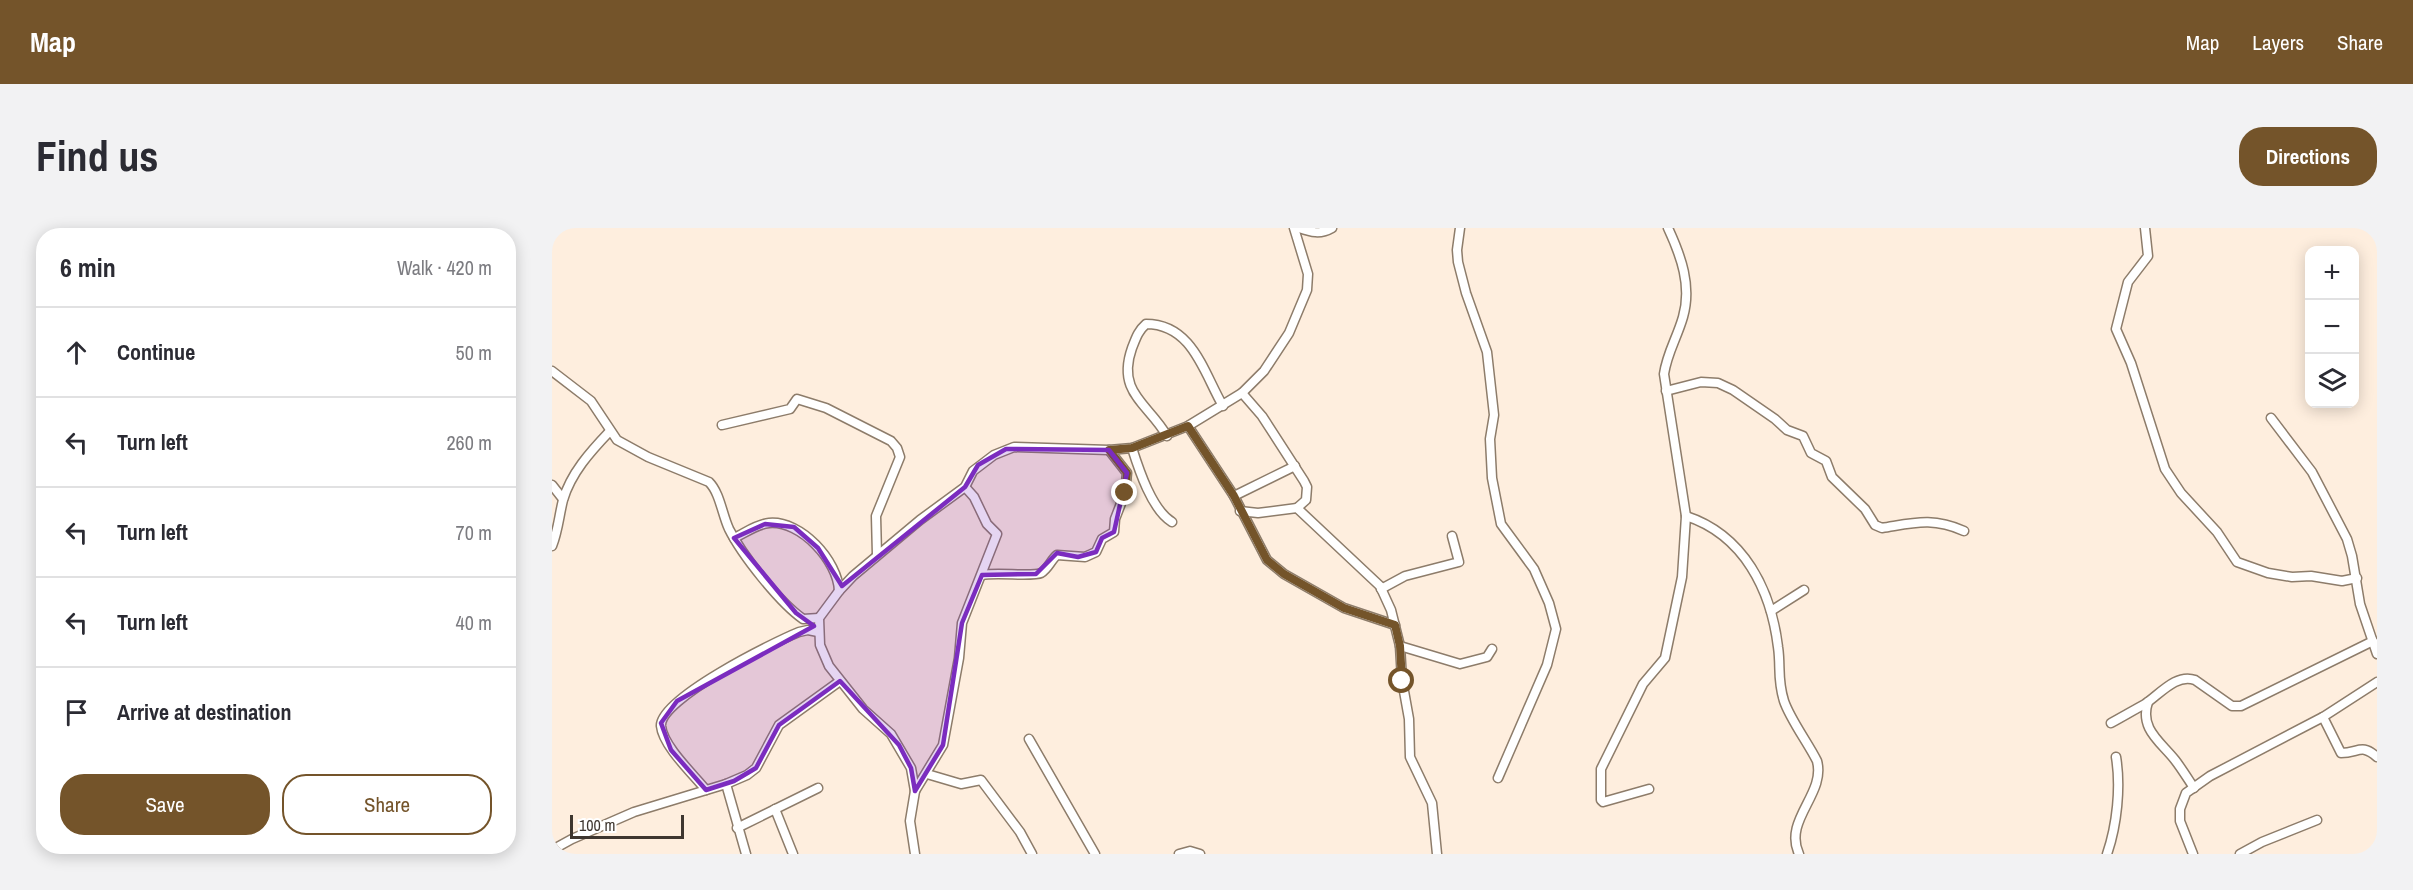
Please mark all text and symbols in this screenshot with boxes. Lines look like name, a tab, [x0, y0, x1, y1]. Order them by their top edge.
text: Map	[30, 23, 76, 61]
text: Map	[2186, 28, 2219, 57]
text: Layers	[2252, 28, 2304, 57]
text: Share	[2337, 28, 2383, 57]
button: Directions	[2239, 127, 2377, 186]
text: Find us	[36, 128, 158, 184]
map controls	[2305, 246, 2359, 408]
button: +	[2305, 246, 2359, 300]
text: 6 min	[60, 250, 116, 285]
text: Walk · 420 m	[397, 254, 492, 281]
button: −	[2305, 300, 2359, 354]
icon: ahead	[60, 336, 93, 369]
text: Continue	[117, 337, 195, 367]
text: 50 m	[456, 339, 492, 366]
button: layers	[2305, 354, 2359, 408]
icon: left	[60, 426, 93, 459]
text: Turn left	[117, 427, 188, 457]
text: 260 m	[446, 429, 492, 456]
route end	[1111, 479, 1137, 505]
icon: left	[60, 516, 93, 549]
text: Turn left	[117, 517, 188, 547]
text: 70 m	[456, 519, 492, 546]
icon: left	[60, 606, 93, 639]
text: Turn left	[117, 607, 188, 637]
text: 40 m	[456, 609, 492, 636]
route start	[1388, 667, 1414, 693]
icon: arrive	[60, 696, 93, 729]
text: Arrive at destination	[117, 697, 291, 727]
button: Save	[60, 774, 270, 835]
button: Share	[282, 774, 492, 835]
scale bar	[570, 812, 684, 840]
text: 100 m	[579, 814, 615, 836]

